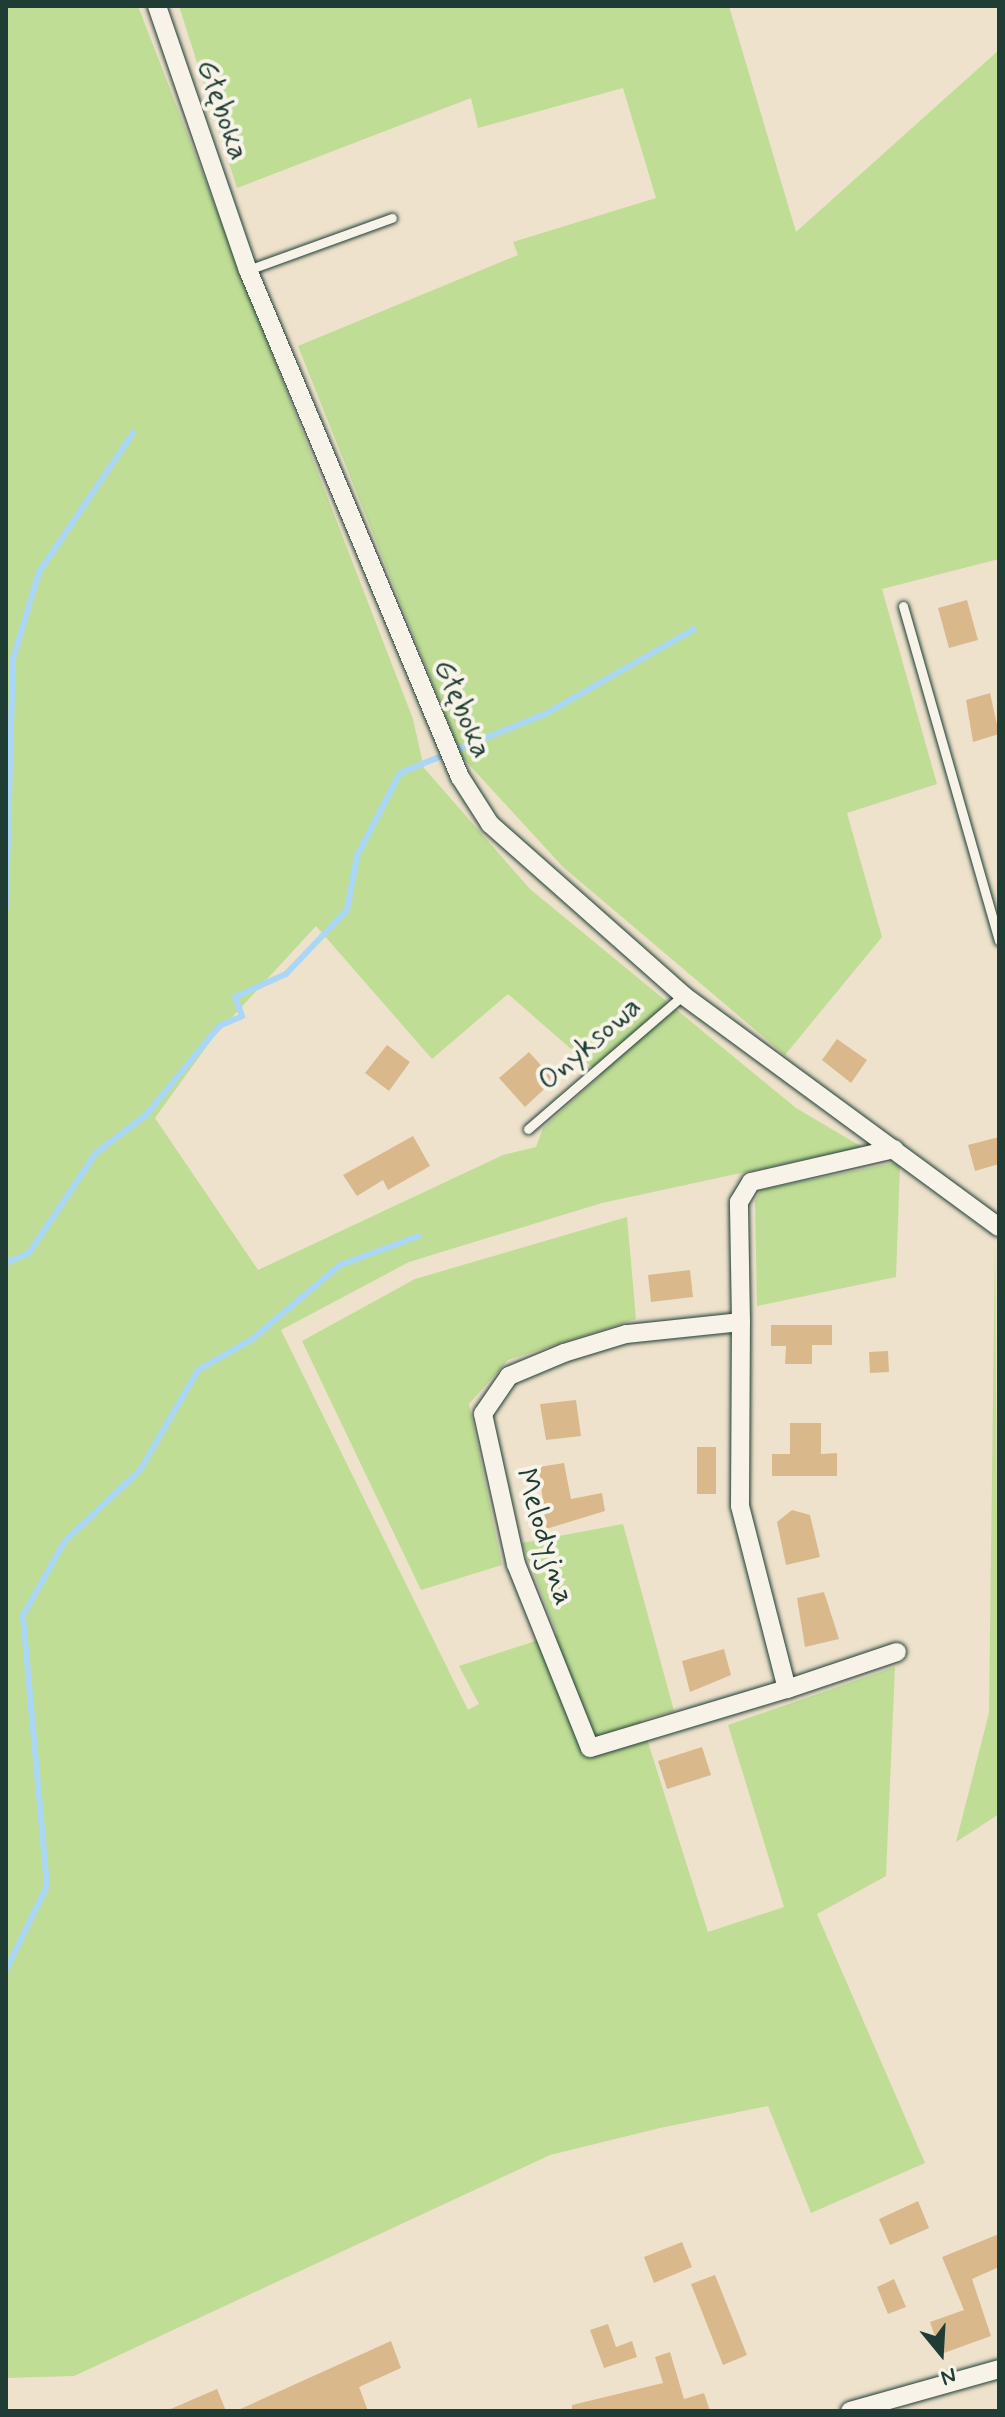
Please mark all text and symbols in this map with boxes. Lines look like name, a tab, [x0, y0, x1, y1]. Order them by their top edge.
street label: Głęboka	[188, 55, 256, 165]
street label: Głęboka	[425, 654, 499, 764]
street label: Onyksowa	[531, 989, 649, 1099]
street label: Melodyjna	[506, 1464, 582, 1610]
north arrow	[901, 2313, 981, 2393]
text: N	[937, 2360, 960, 2391]

